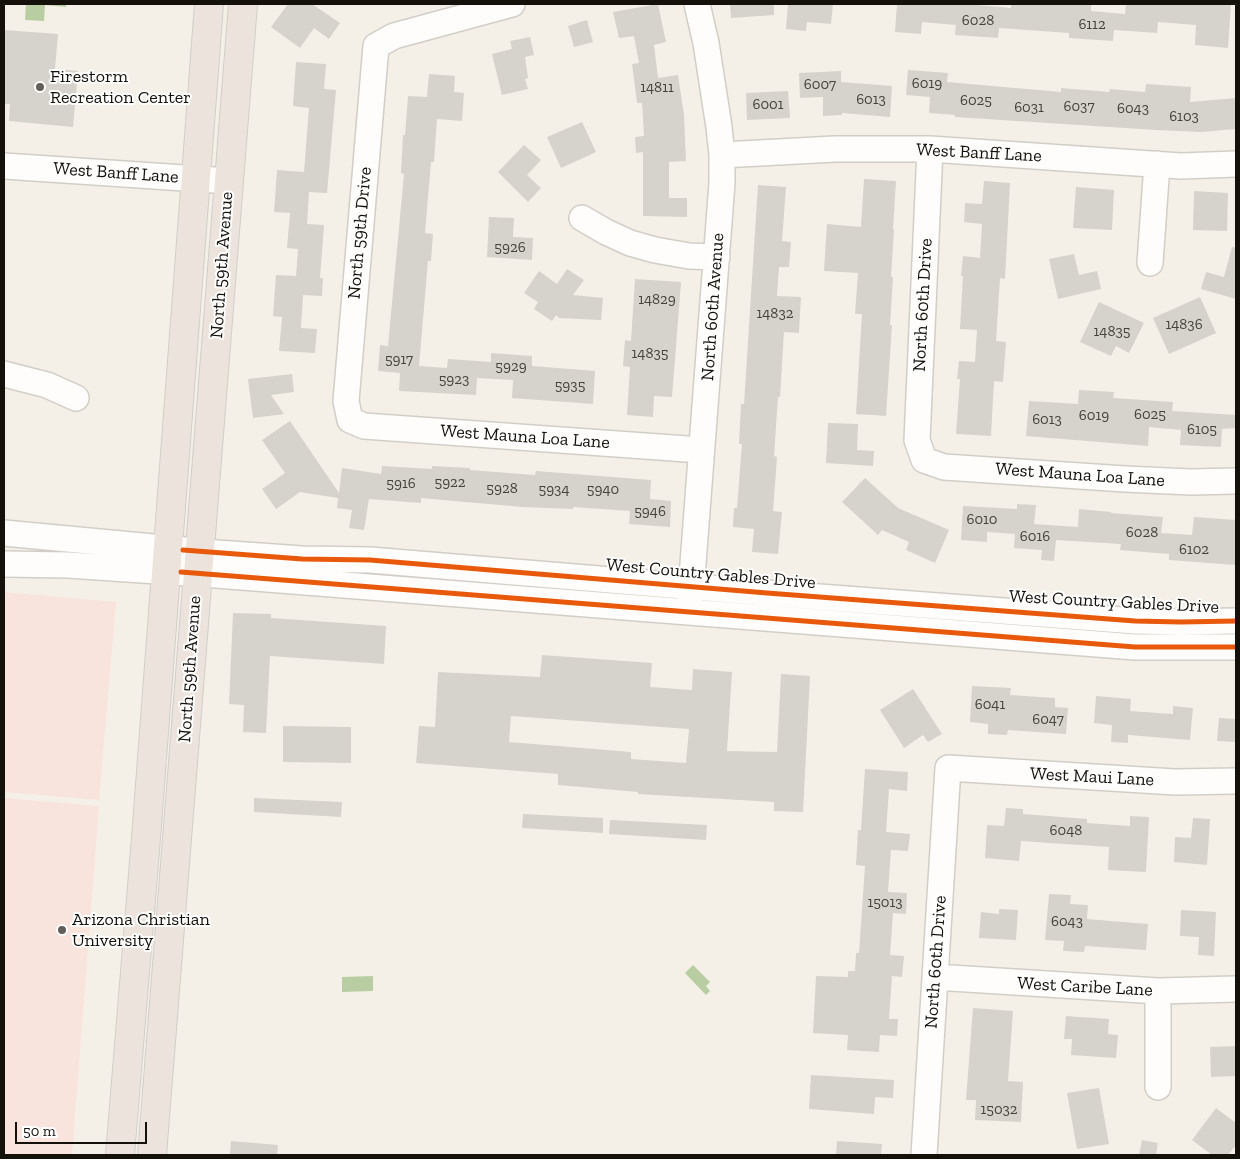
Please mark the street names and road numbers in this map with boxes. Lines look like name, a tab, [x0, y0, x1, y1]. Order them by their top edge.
street label: West Banff Lane	[916, 139, 1042, 167]
street label: West Banff Lane	[53, 158, 179, 188]
street label: North 59th Drive	[343, 166, 377, 300]
street label: North 59th Avenue	[206, 191, 238, 339]
street label: North 60th Avenue	[697, 232, 729, 382]
street label: North 60th Drive	[909, 238, 937, 372]
street label: West Mauna Loa Lane	[440, 420, 610, 454]
street label: West Mauna Loa Lane	[995, 458, 1165, 492]
street label: West Country Gables Drive	[605, 554, 817, 594]
street label: West Country Gables Drive	[1008, 586, 1220, 618]
street label: North 59th Avenue	[174, 595, 206, 743]
street label: West Maui Lane	[1030, 763, 1154, 791]
street label: North 60th Drive	[921, 895, 951, 1029]
street label: West Caribe Lane	[1017, 973, 1153, 1001]

